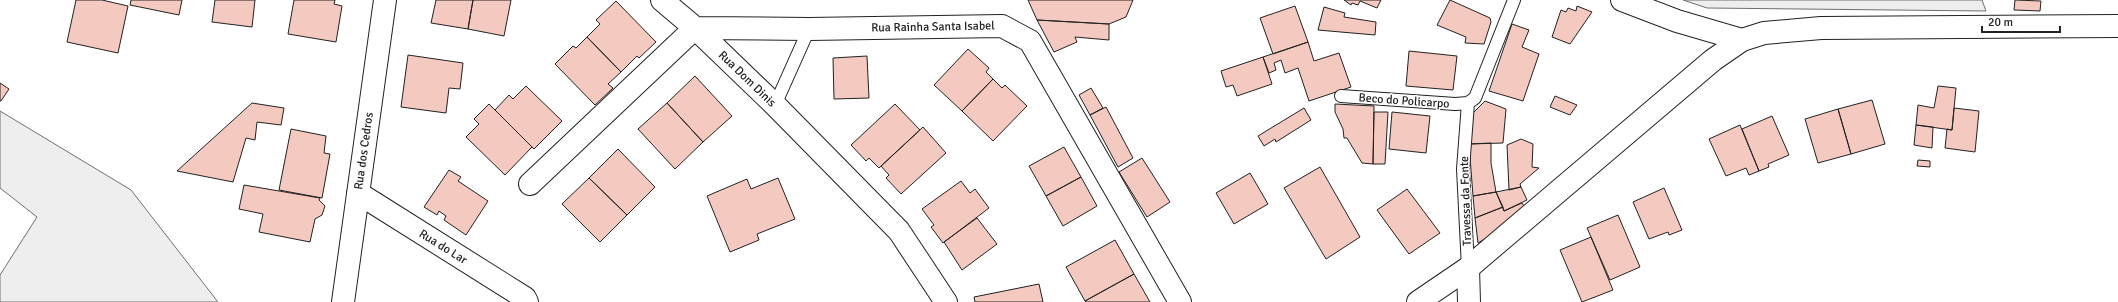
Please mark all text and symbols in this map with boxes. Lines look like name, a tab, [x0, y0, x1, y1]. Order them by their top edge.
scale bar	[1982, 8, 2060, 34]
text: 20 m	[1988, 15, 2013, 30]
street label: Rua Rainha Santa Isabel	[871, 18, 995, 36]
street label: Rua Dom Dinis	[715, 48, 779, 110]
street label: Beco do Policarpo	[1358, 90, 1450, 112]
street label: Rua dos Cedros	[351, 111, 377, 191]
street label: Travessa da Fonte	[1457, 156, 1475, 246]
street label: Rua do Lar	[416, 226, 470, 268]

